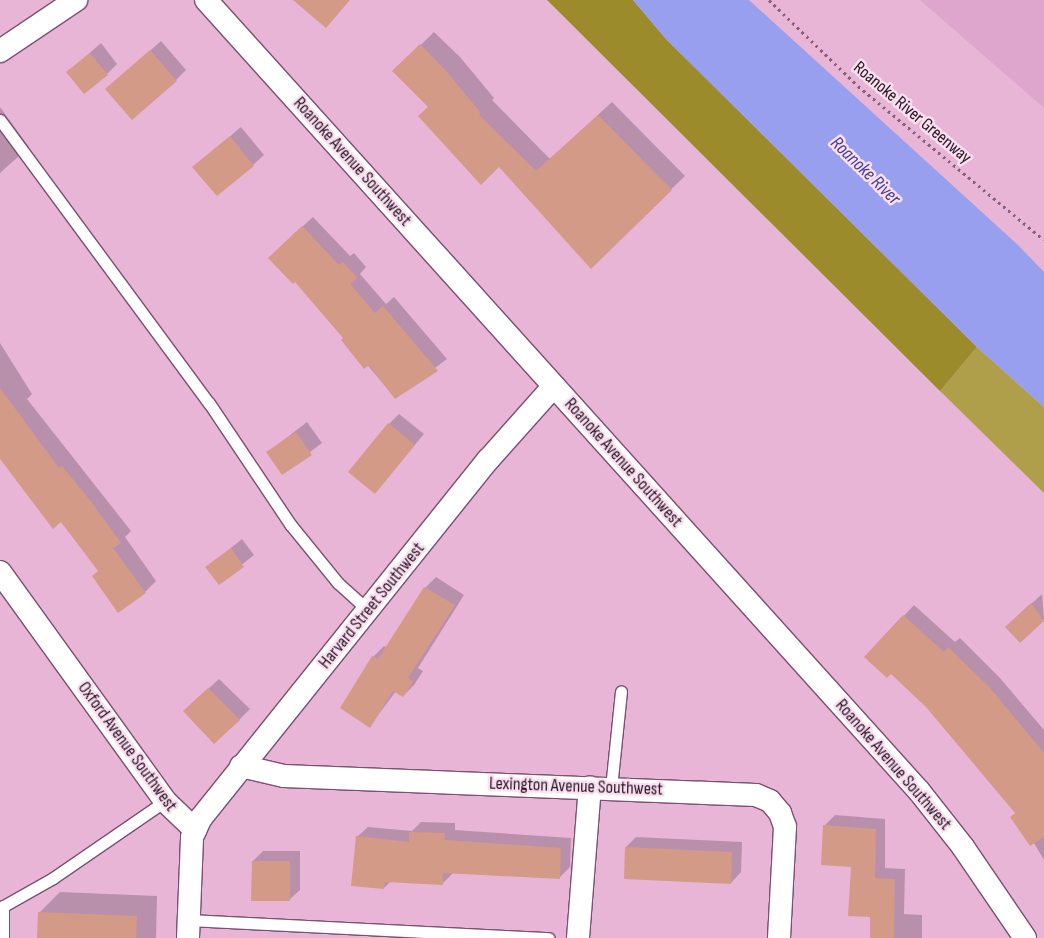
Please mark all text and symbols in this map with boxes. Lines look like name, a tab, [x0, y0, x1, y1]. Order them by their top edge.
street label: Roanoke River Greenway	[848, 57, 976, 169]
street label: Roanoke Avenue Southwest	[288, 93, 416, 231]
water label: Roanoke River	[825, 132, 905, 210]
street label: Roanoke Avenue Southwest	[559, 394, 687, 532]
street label: Harvard Street Southwest	[314, 539, 430, 673]
street label: Oxford Avenue Southwest	[73, 678, 181, 816]
street label: Roanoke Avenue Southwest	[830, 695, 956, 835]
street label: Lexington Avenue Southwest	[489, 773, 663, 801]

